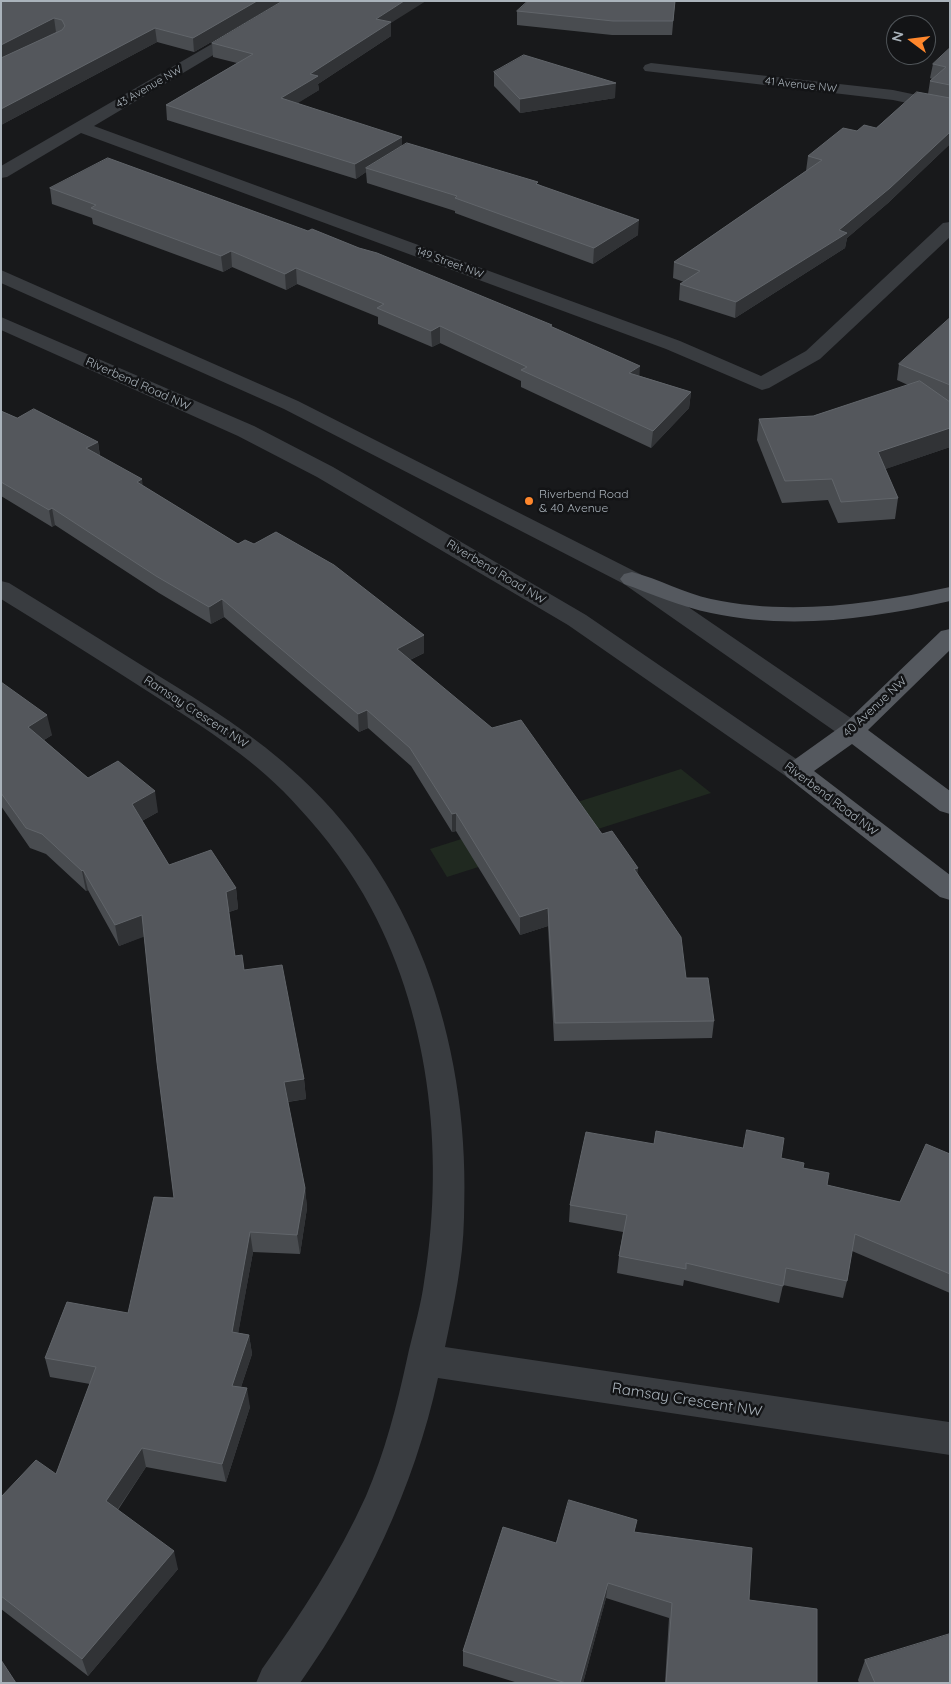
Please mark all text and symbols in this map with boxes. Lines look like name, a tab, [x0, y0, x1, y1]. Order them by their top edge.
north arrow	[886, 15, 936, 65]
text: N	[887, 29, 908, 44]
street label: 43 Avenue NW	[114, 63, 184, 111]
street label: 41 Avenue NW	[764, 75, 838, 95]
street label: 149 Street NW	[415, 245, 485, 281]
street label: Riverbend Road NW	[83, 354, 193, 414]
place label: Riverbend Road & 40 Avenue	[539, 487, 629, 515]
marker: Riverbend Road & 40 Avenue	[523, 495, 535, 507]
street label: Riverbend Road NW	[444, 537, 548, 607]
street label: Ramsay Crescent NW	[141, 673, 251, 751]
street label: 40 Avenue NW	[840, 674, 910, 740]
street label: Riverbend Road NW	[781, 759, 881, 839]
street label: Ramsay Crescent NW	[611, 1379, 763, 1421]

